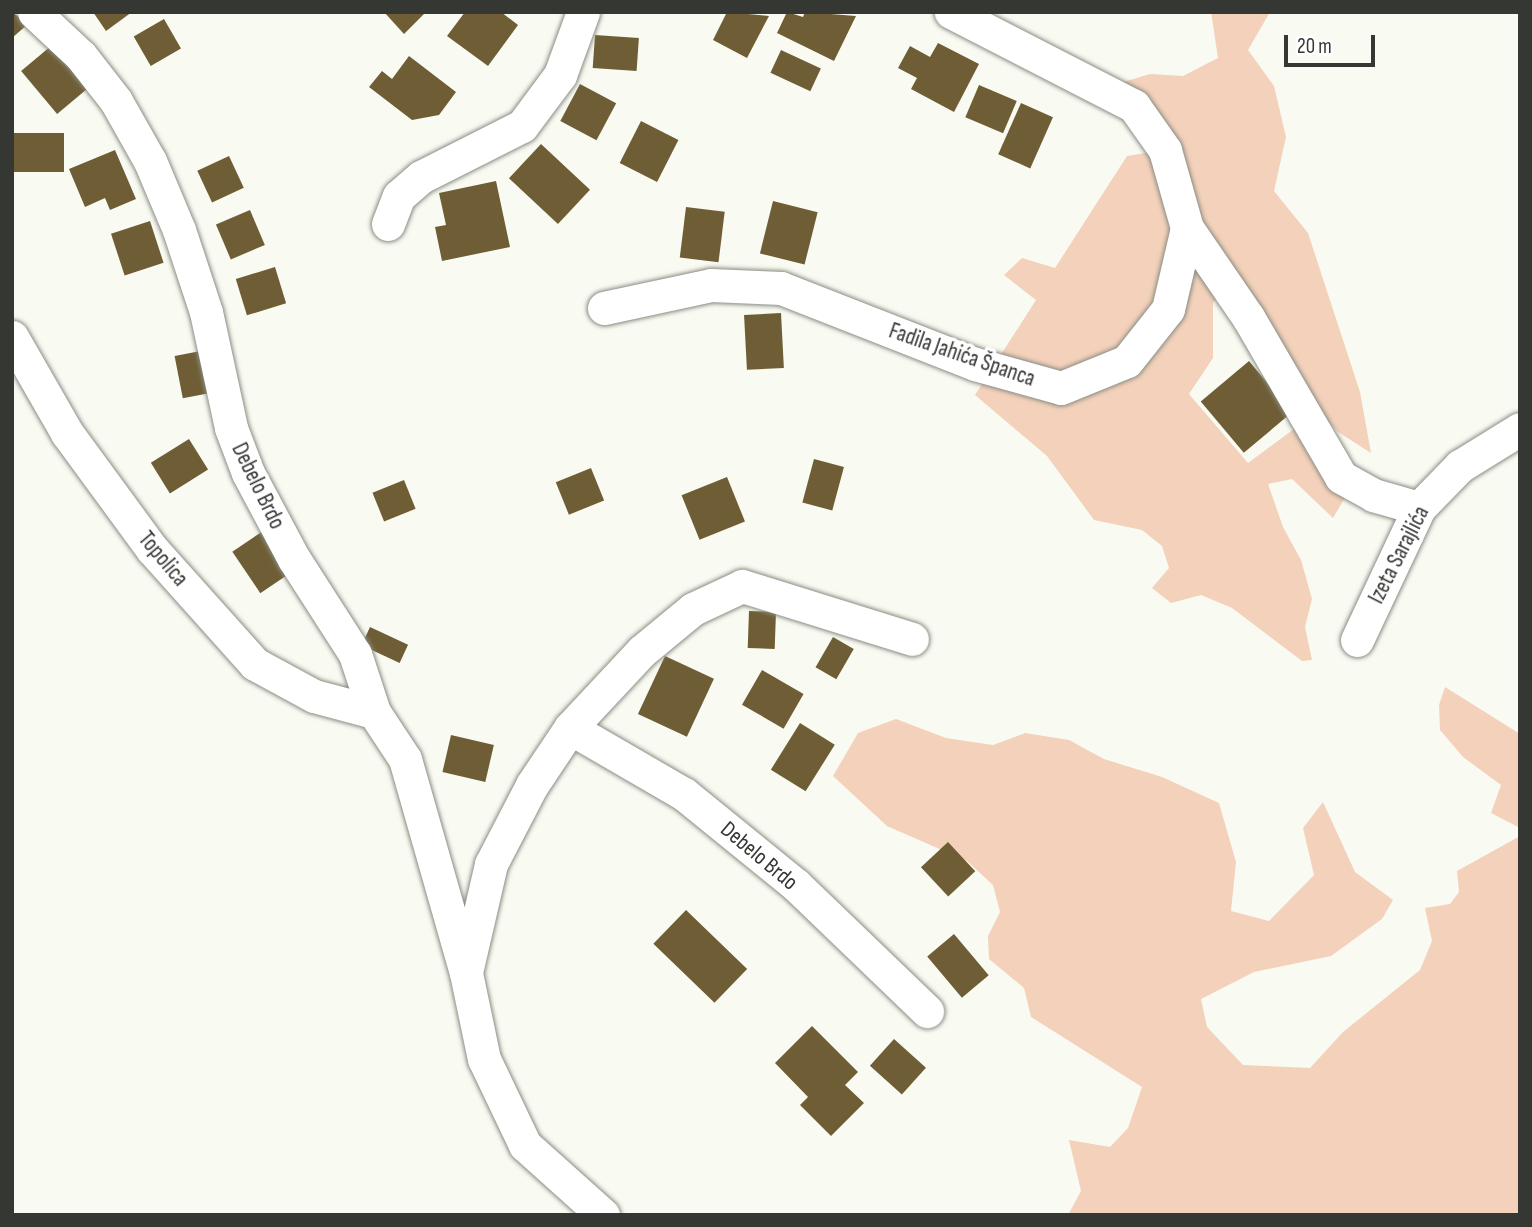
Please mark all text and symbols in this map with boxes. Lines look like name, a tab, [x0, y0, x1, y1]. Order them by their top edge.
scale bar	[1287, 21, 1378, 65]
text: 20 m	[1297, 34, 1332, 59]
street label: Fadila Jahića Španca	[885, 317, 1039, 393]
street label: Debelo Brdo	[225, 438, 291, 534]
street label: Izeta Sarajlića	[1363, 502, 1435, 608]
street label: Topolica	[132, 526, 194, 592]
street label: Debelo Brdo	[715, 816, 803, 896]

